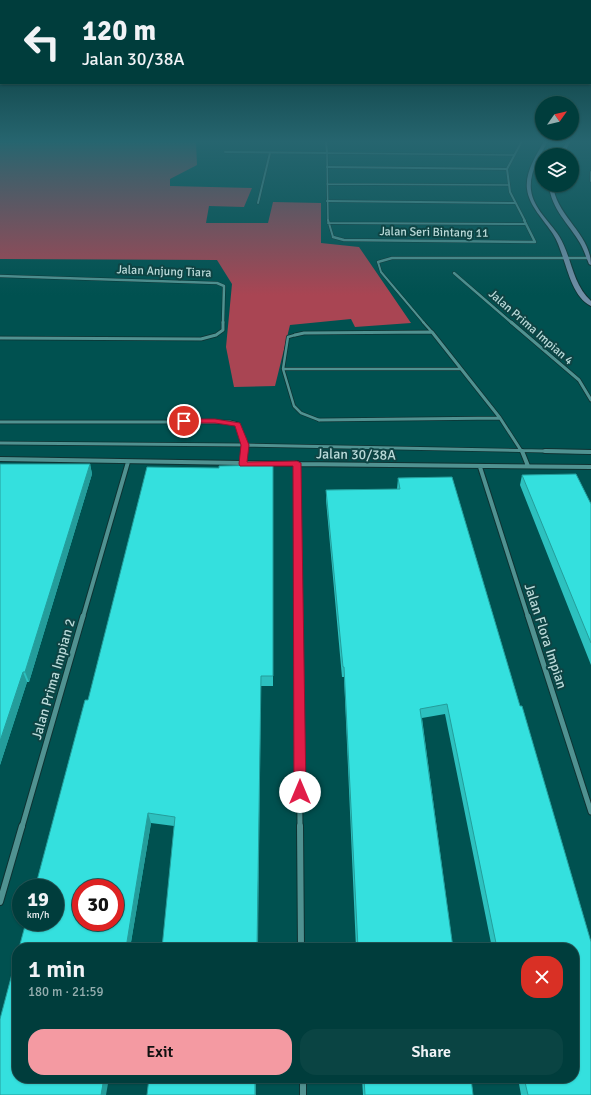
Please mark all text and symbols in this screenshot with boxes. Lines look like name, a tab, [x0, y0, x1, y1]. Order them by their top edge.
text: 120 m	[82, 14, 156, 48]
icon: left	[16, 16, 68, 68]
text: Jalan 30/38A	[82, 48, 184, 70]
north arrow	[535, 96, 579, 140]
map controls	[535, 96, 579, 192]
button: layers	[535, 148, 579, 192]
street label: Jalan Seri Bintang 11	[379, 224, 489, 241]
street label: Jalan Anjung Tiara	[116, 262, 212, 281]
street label: Jalan Prima Impian 4	[485, 287, 576, 369]
pin	[167, 404, 201, 438]
icon: arrive	[173, 410, 195, 432]
street label: Jalan 30/38A	[316, 445, 396, 464]
street label: Jalan Flora Impian	[520, 581, 571, 691]
street label: Jalan Prima Impian 2	[28, 617, 79, 742]
position arrow	[279, 771, 321, 813]
speed limit sign: 30	[72, 879, 124, 931]
text: 19	[27, 887, 49, 912]
text: km/h	[27, 909, 49, 921]
text: 1 min	[28, 954, 85, 984]
button: close	[521, 956, 563, 998]
text: 180 m · 21:59	[28, 984, 104, 1000]
button: Exit	[28, 1029, 292, 1075]
button: Share	[300, 1029, 563, 1075]

